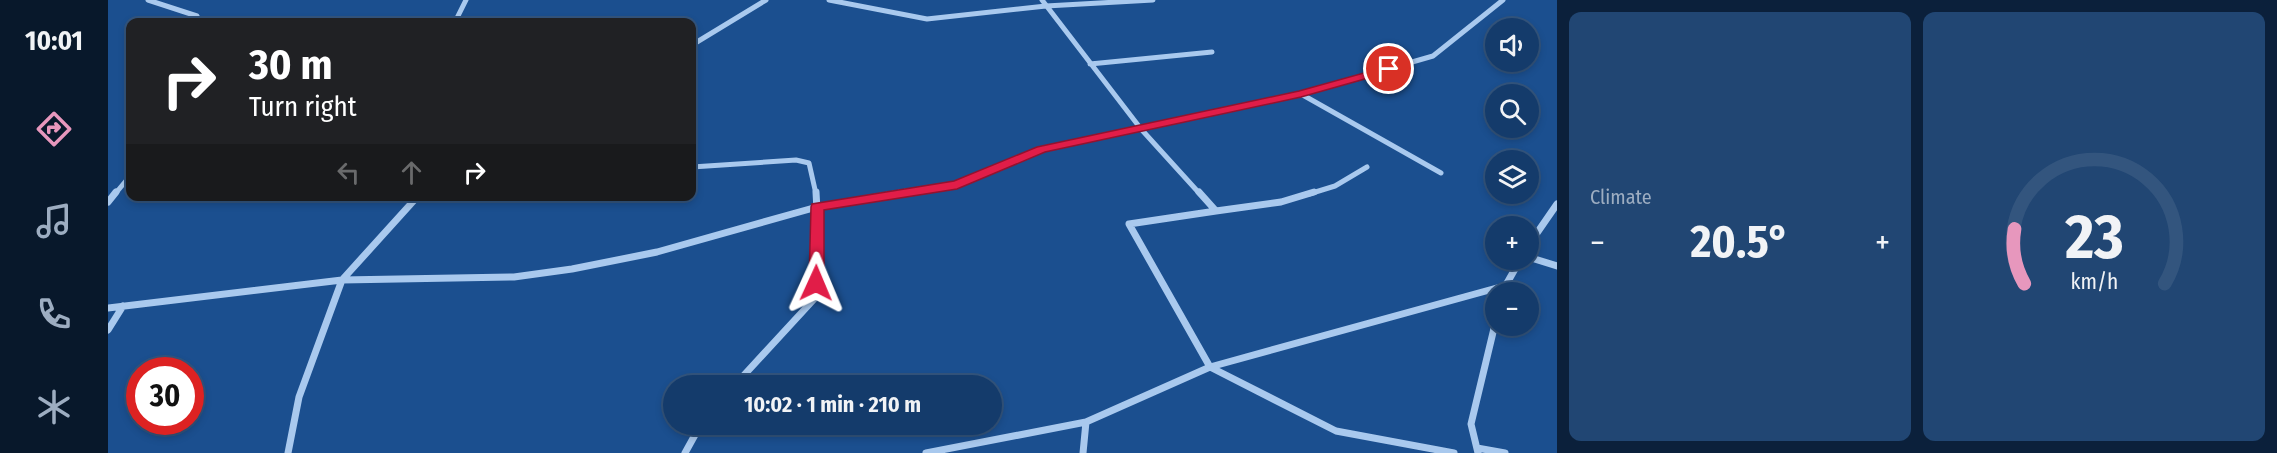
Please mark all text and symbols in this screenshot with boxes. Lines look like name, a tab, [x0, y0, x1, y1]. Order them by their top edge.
map controls	[1485, 18, 1539, 336]
button: sound	[1485, 18, 1539, 72]
text: 10:01	[25, 25, 83, 57]
text: 30 m	[249, 40, 333, 90]
icon: right	[150, 42, 228, 120]
pin	[1363, 43, 1414, 94]
icon: arrive	[1372, 52, 1405, 85]
button: search	[1485, 84, 1539, 138]
text: Turn right	[249, 91, 357, 123]
icon: directions	[33, 108, 75, 150]
button: layers	[1485, 150, 1539, 204]
icon: left	[332, 156, 365, 189]
icon: ahead	[395, 156, 428, 189]
icon: right	[458, 156, 491, 189]
text: Climate	[1590, 185, 1652, 209]
icon: music	[33, 200, 75, 242]
text: 23	[2064, 200, 2123, 275]
text: 20.5°	[1690, 215, 1789, 269]
button: +	[1485, 216, 1539, 270]
text: −	[1590, 223, 1605, 263]
text: +	[1875, 223, 1890, 263]
position arrow	[784, 251, 848, 315]
text: km/h	[2070, 269, 2118, 295]
button: −	[1485, 282, 1539, 336]
icon: phone	[33, 293, 75, 335]
speed limit sign: 30	[126, 357, 204, 435]
icon: climate	[33, 386, 75, 428]
text: 10:02 · 1 min · 210 m	[744, 391, 921, 418]

